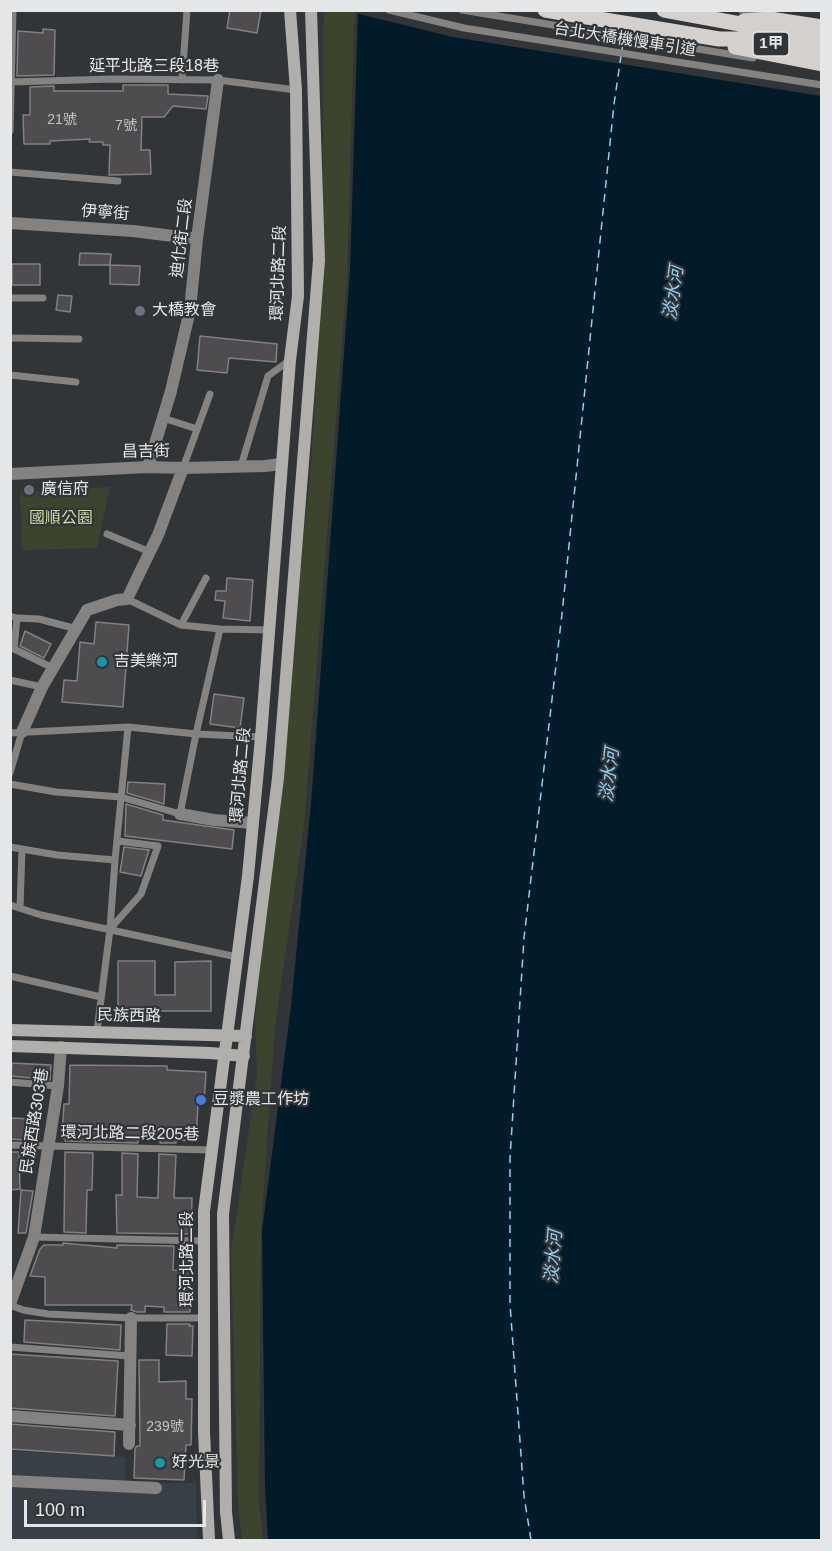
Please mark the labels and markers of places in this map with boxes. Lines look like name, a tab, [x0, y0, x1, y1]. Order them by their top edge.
place label: 大橋教會	[152, 301, 216, 321]
marker: 大橋教會	[133, 304, 147, 318]
place label: 廣信府	[41, 480, 89, 500]
marker: 廣信府	[22, 483, 36, 497]
place label: 吉美樂河	[114, 652, 178, 672]
marker: 吉美樂河	[95, 655, 109, 669]
place label: 豆漿農工作坊	[213, 1090, 309, 1110]
marker: 豆漿農工作坊	[194, 1093, 208, 1107]
place label: 好光景	[172, 1453, 220, 1473]
marker: 好光景	[153, 1456, 167, 1470]

